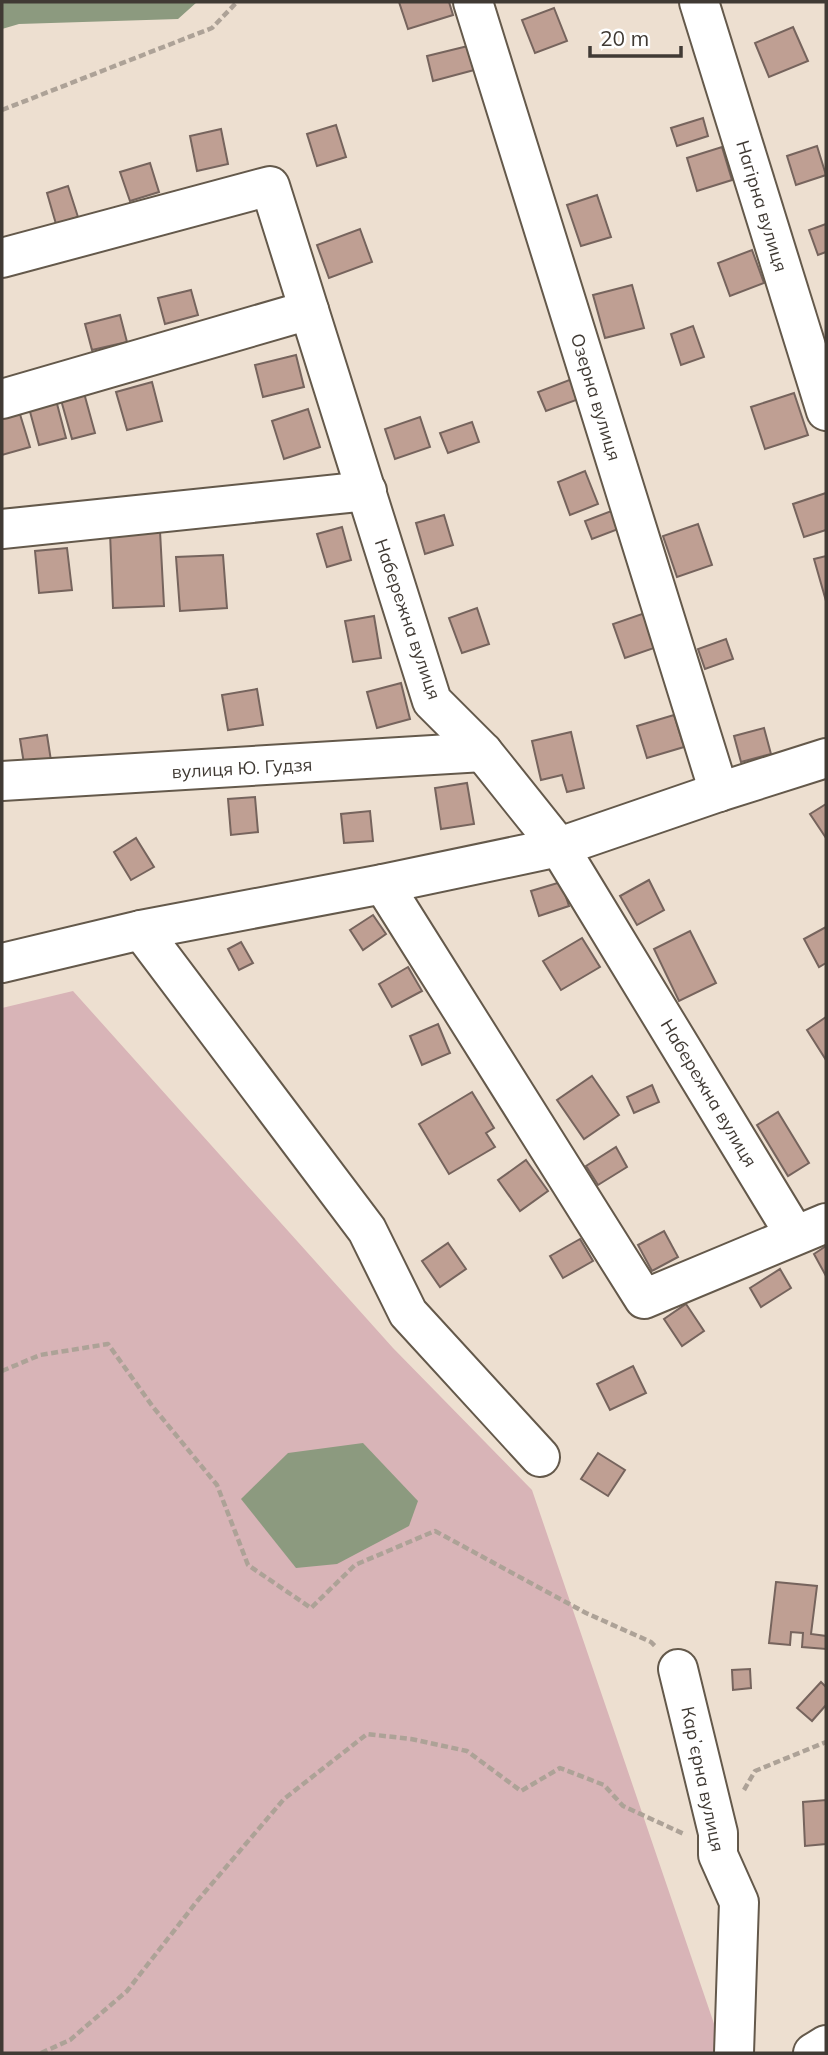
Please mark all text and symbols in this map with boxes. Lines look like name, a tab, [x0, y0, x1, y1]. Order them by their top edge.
scale bar	[590, 14, 681, 58]
text: 20 m	[600, 25, 649, 51]
street label: Нагірна вулиця	[731, 138, 793, 274]
street label: Озерна вулиця	[566, 331, 626, 463]
street label: Набережна вулиця	[370, 536, 446, 702]
street label: вулиця Ю. Гудзя	[171, 753, 313, 783]
street label: Набережна вулиця	[656, 1015, 762, 1171]
street label: Карʼєрна вулиця	[676, 1704, 730, 1854]

